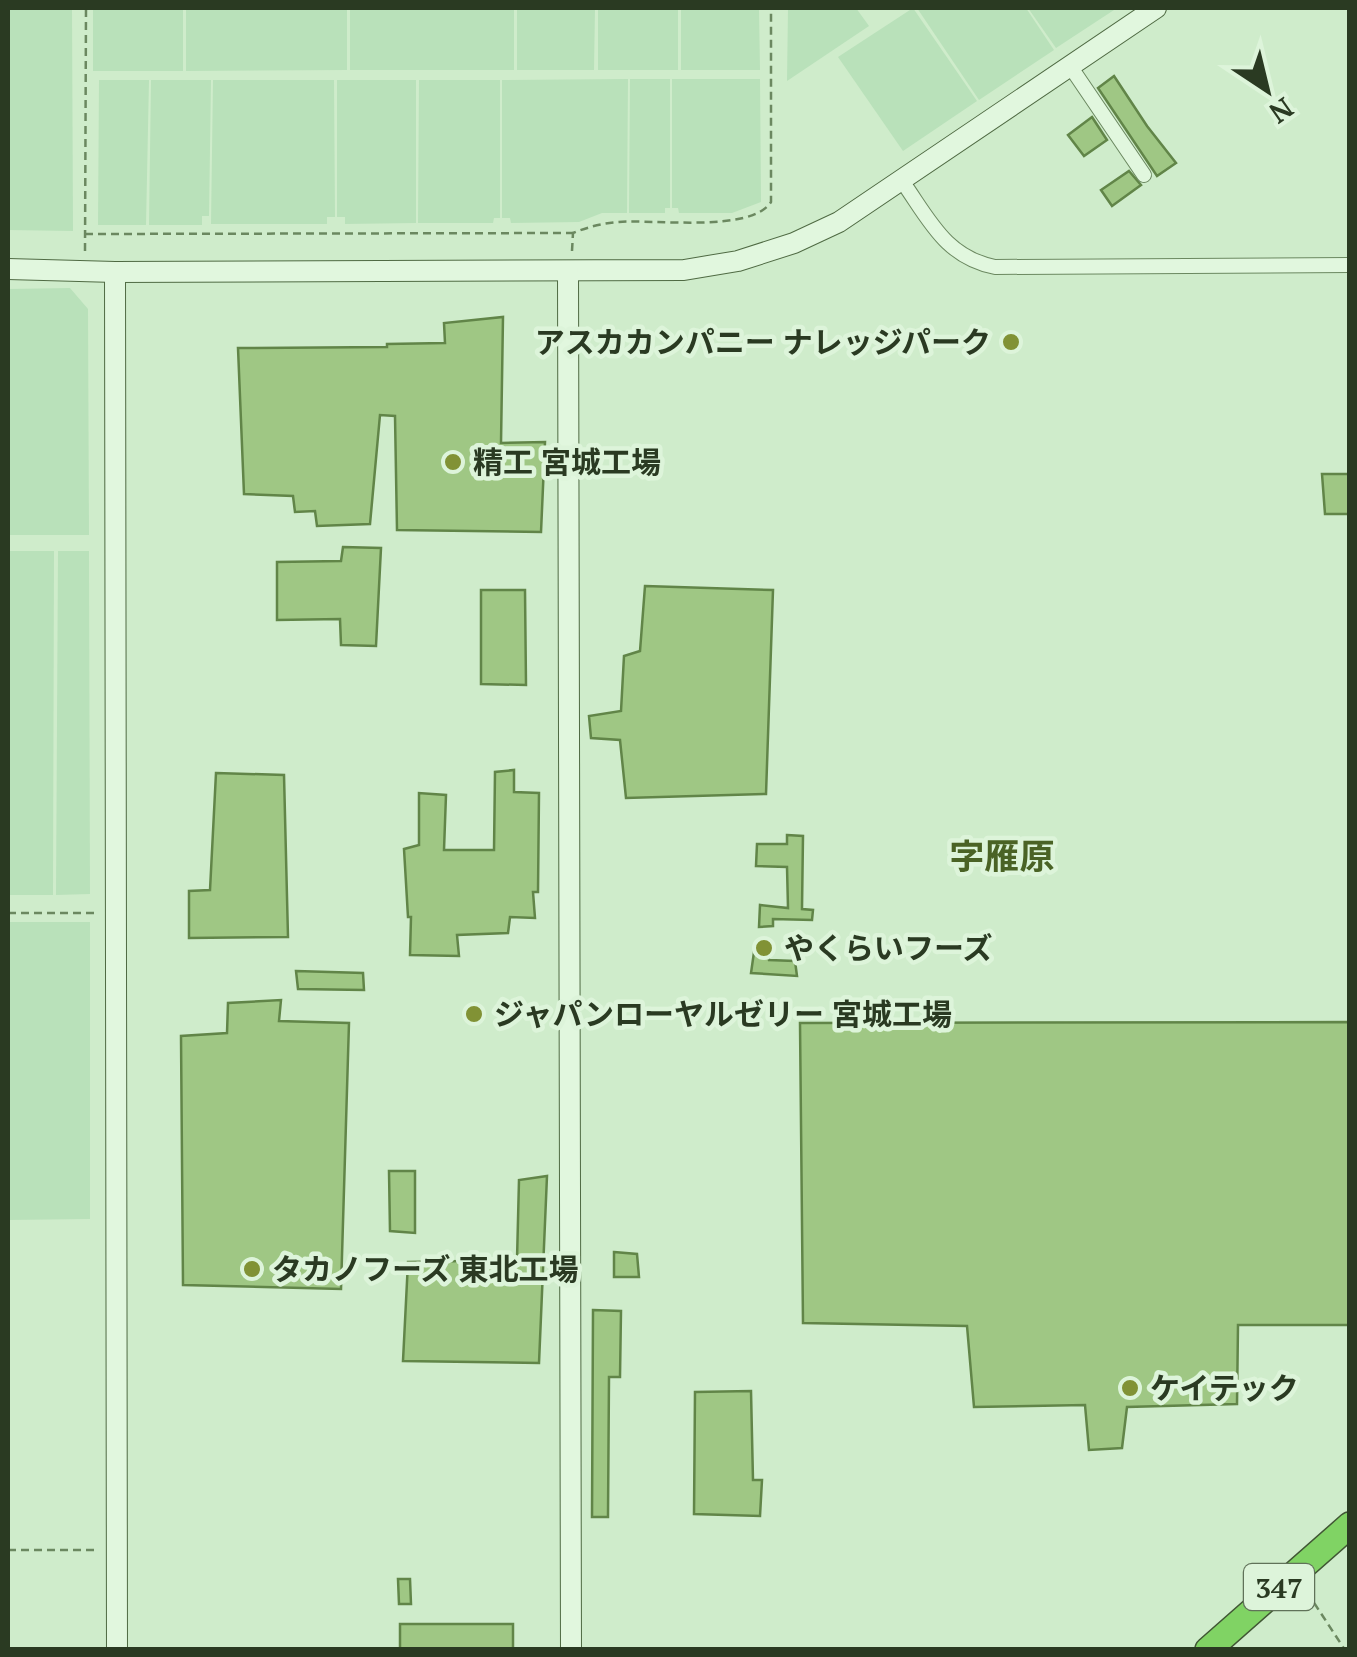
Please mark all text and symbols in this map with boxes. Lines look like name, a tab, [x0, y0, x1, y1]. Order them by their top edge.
north arrow	[1217, 40, 1317, 140]
text: N	[1262, 90, 1301, 132]
place label: アスカカンパニー ナレッジパーク	[535, 322, 991, 362]
marker: アスカカンパニー ナレッジパーク	[1000, 331, 1022, 353]
place label: 精工 宮城工場	[473, 442, 661, 482]
marker: 精工 宮城工場	[442, 451, 464, 473]
district label: 字雁原	[949, 833, 1055, 879]
place label: やくらいフーズ	[784, 928, 993, 968]
marker: やくらいフーズ	[753, 937, 775, 959]
place label: ジャパンローヤルゼリー 宮城工場	[494, 994, 952, 1034]
marker: ジャパンローヤルゼリー 宮城工場	[463, 1003, 485, 1025]
place label: タカノフーズ 東北工場	[272, 1249, 579, 1289]
marker: タカノフーズ 東北工場	[241, 1258, 263, 1280]
place label: ケイテック	[1150, 1368, 1299, 1408]
marker: ケイテック	[1119, 1377, 1141, 1399]
road number: 347	[1244, 1564, 1314, 1610]

